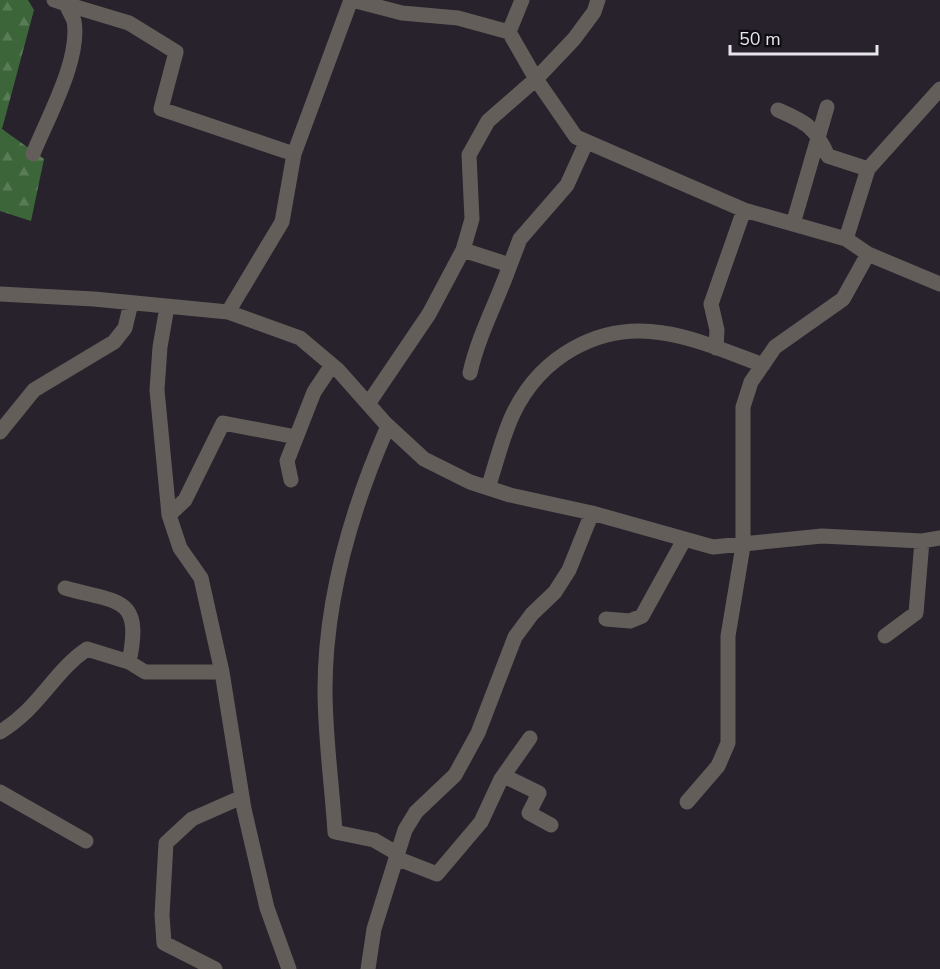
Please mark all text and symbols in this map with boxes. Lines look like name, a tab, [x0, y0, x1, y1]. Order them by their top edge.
scale bar	[730, 18, 877, 56]
text: 50 m	[739, 27, 781, 51]

